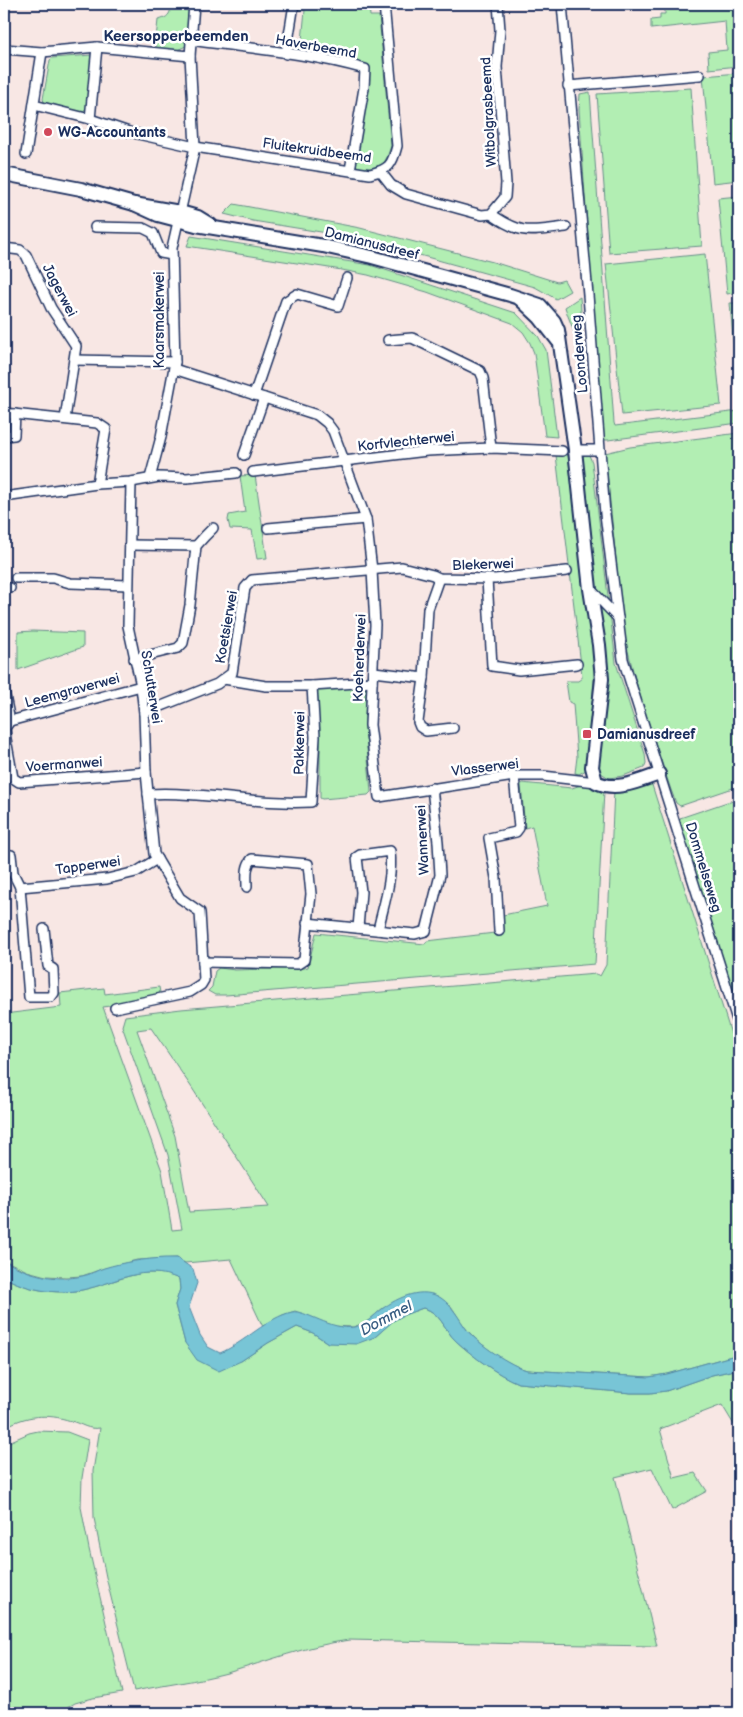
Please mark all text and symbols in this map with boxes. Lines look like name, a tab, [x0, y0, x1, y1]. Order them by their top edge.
district label: Keersopperbeemden	[103, 27, 249, 46]
street label: Haverbeemd	[274, 31, 358, 62]
street label: Witbolgrasbeemd	[477, 56, 500, 168]
place label: WG-Accountants	[58, 124, 166, 141]
marker: WG-Accountants	[42, 126, 54, 138]
street label: Fluitekruidbeemd	[261, 134, 372, 167]
street label: Damianusdreef	[323, 224, 422, 264]
street label: Jagerwei	[39, 261, 81, 320]
street label: Kaarsmakerwei	[151, 271, 168, 369]
street label: Loonderweg	[568, 314, 591, 394]
street label: Korfvlechterwei	[357, 428, 455, 455]
street label: Blekerwei	[452, 555, 514, 574]
street label: Koetsierwei	[212, 589, 241, 665]
street label: Koeherderwei	[349, 614, 370, 702]
street label: Schutterwei	[137, 649, 166, 725]
street label: Leemgraverwei	[23, 670, 121, 711]
street label: Pakkerwei	[290, 711, 309, 775]
place label: Damianusdreef	[597, 726, 696, 743]
marker: Damianusdreef	[581, 728, 593, 740]
street label: Voermanwei	[25, 753, 103, 776]
street label: Vlasserwei	[450, 755, 520, 780]
street label: Wannerwei	[412, 805, 433, 875]
street label: Dommelseweg	[682, 820, 725, 914]
street label: Tapperwei	[55, 853, 122, 878]
water label: Dommel	[357, 1297, 416, 1340]

